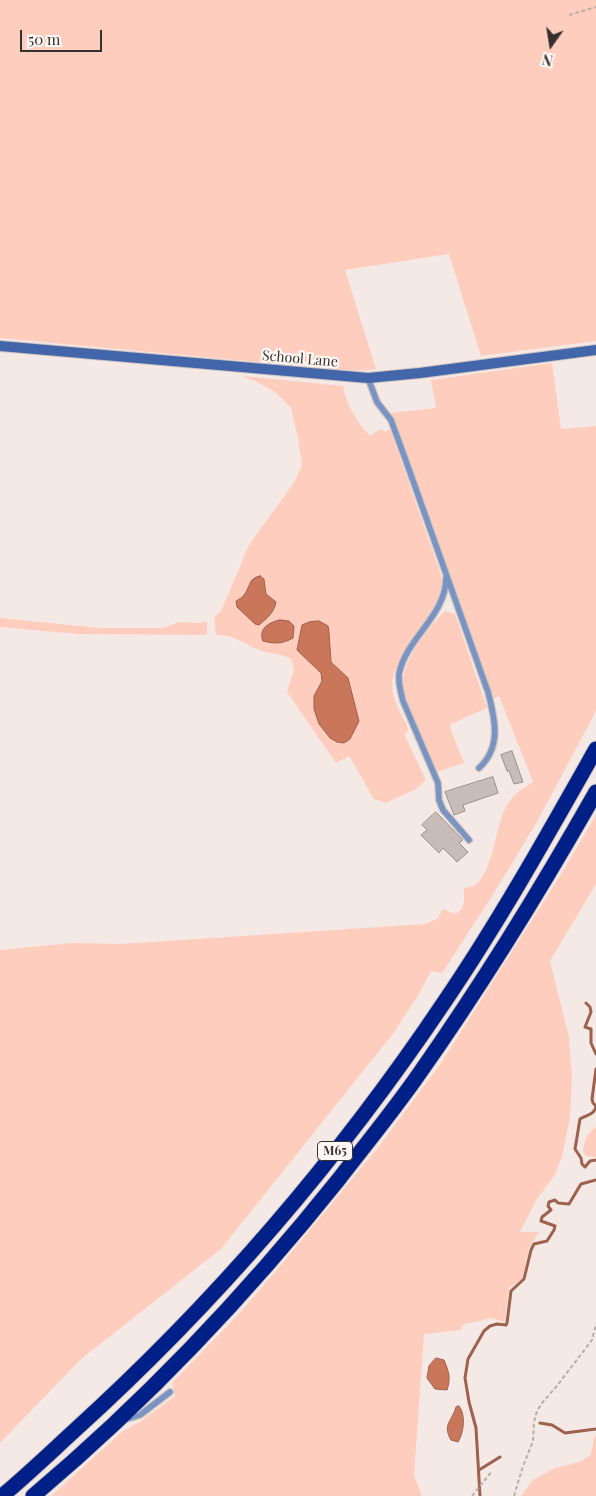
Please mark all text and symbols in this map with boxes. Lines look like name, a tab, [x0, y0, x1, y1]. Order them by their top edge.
scale bar	[22, 20, 105, 52]
north arrow	[526, 20, 576, 70]
text: 50 m	[28, 29, 60, 49]
text: N	[540, 50, 555, 70]
street label: School Lane	[261, 347, 339, 371]
road number: M65	[318, 1142, 352, 1160]

